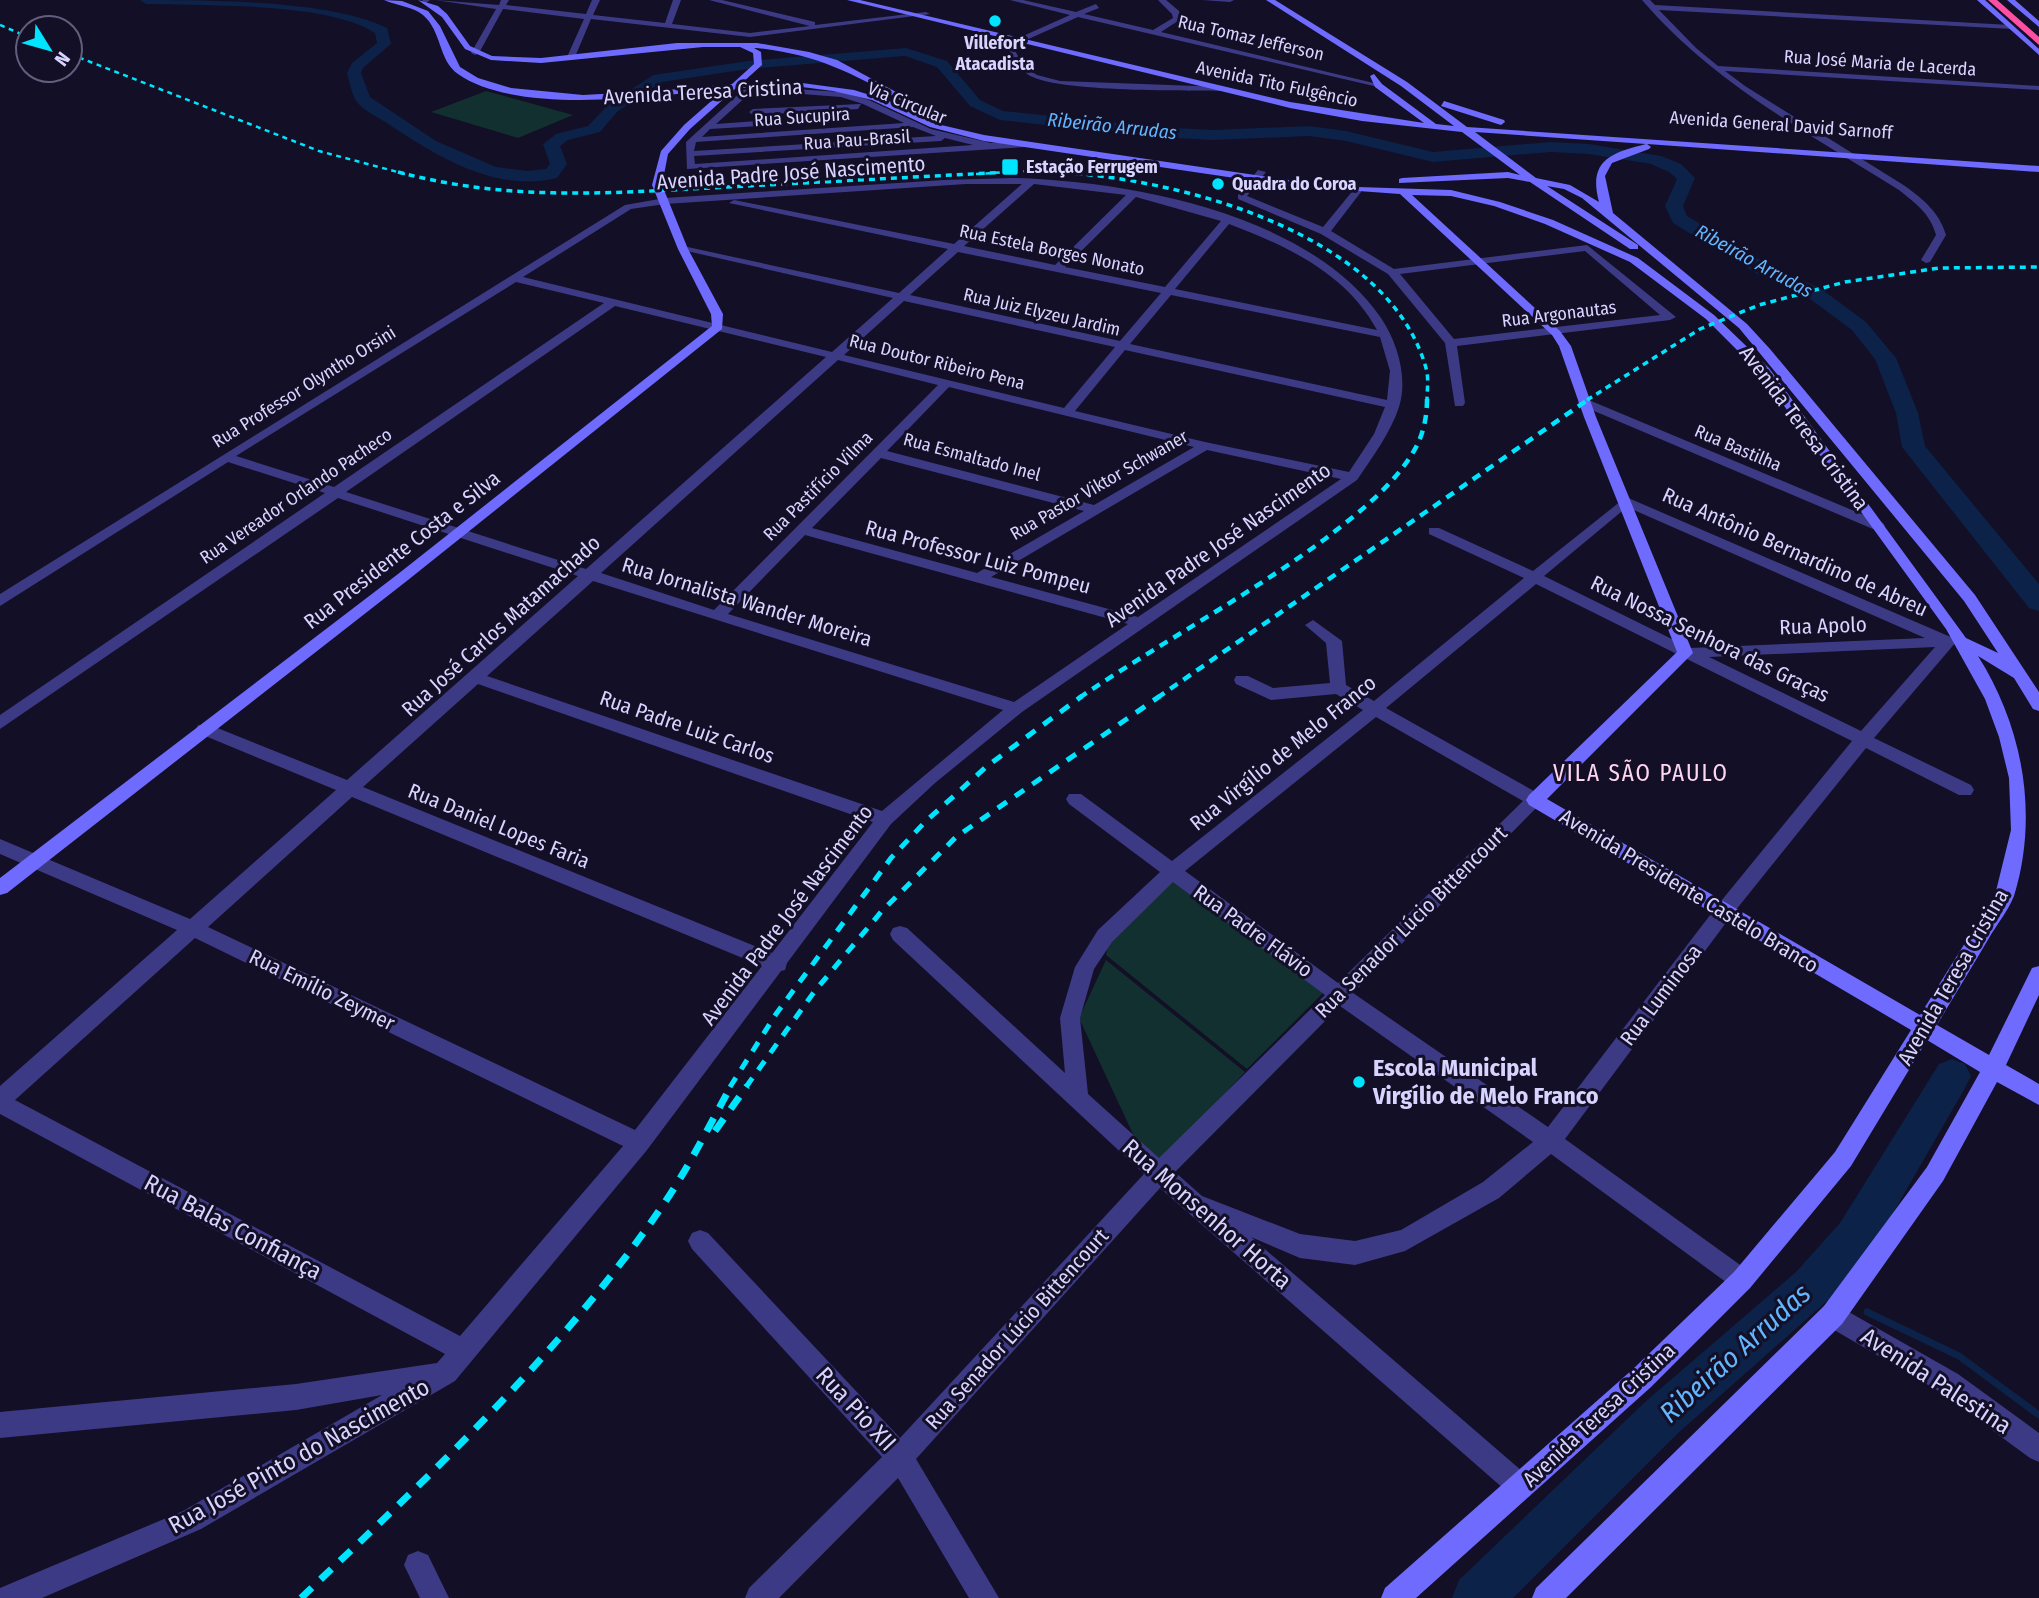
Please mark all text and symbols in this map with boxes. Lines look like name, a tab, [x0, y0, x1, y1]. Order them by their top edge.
street label: Rua Tomaz Jefferson	[1176, 10, 1326, 66]
marker: Villefort Atacadista	[987, 13, 1003, 29]
north arrow	[14, 14, 84, 84]
place label: Villefort Atacadista	[955, 32, 1035, 75]
street label: Rua José Maria de Lacerda	[1783, 45, 1977, 81]
text: N	[50, 47, 75, 70]
street label: Avenida Tito Fulgêncio	[1194, 56, 1360, 112]
street label: Avenida Teresa Cristina	[603, 74, 803, 110]
street label: Via Circular	[864, 77, 950, 129]
street label: Rua Sucupira	[753, 103, 851, 131]
street label: Avenida General David Sarnoff	[1669, 106, 1895, 144]
water label: Ribeirão Arrudas	[1046, 108, 1178, 144]
street label: Rua Pau-Brasil	[803, 125, 911, 155]
street label: Avenida Padre José Nascimento	[656, 151, 926, 195]
place label: Estação Ferrugem	[1026, 156, 1158, 178]
marker: Estação Ferrugem	[1000, 157, 1020, 177]
place label: Quadra do Coroa	[1232, 173, 1357, 195]
marker: Quadra do Coroa	[1210, 176, 1226, 192]
water label: Ribeirão Arrudas	[1692, 219, 1816, 303]
street label: Rua Estela Borges Nonato	[957, 220, 1147, 280]
street label: Rua Juiz Elyzeu Jardim	[961, 283, 1123, 341]
street label: Rua Argonautas	[1500, 296, 1618, 332]
street label: Rua Professor Olyntho Orsini	[208, 321, 400, 453]
street label: Rua Doutor Ribeiro Pena	[847, 330, 1027, 395]
street label: Avenida Teresa Cristina	[1734, 341, 1874, 515]
street label: Rua Bastilha	[1691, 420, 1785, 476]
street label: Rua Vereador Orlando Pacheco	[196, 423, 396, 569]
street label: Rua Pastor Viktor Schwaner	[1006, 425, 1192, 545]
street label: Rua Pastifício Vilma	[759, 427, 877, 545]
street label: Rua Esmaltado Inel	[901, 428, 1043, 486]
street label: Avenida Padre José Nascimento	[1100, 457, 1336, 633]
street label: Rua Presidente Costa e Silva	[299, 465, 505, 635]
street label: Rua Antônio Bernardino de Abreu	[1658, 482, 1932, 622]
street label: Rua Professor Luiz Pompeu	[862, 514, 1094, 600]
street label: Rua José Carlos Matamachado	[396, 530, 606, 722]
street label: Rua Jornalista Wander Moreira	[619, 552, 875, 652]
street label: Rua Nossa Senhora das Graças	[1586, 570, 1834, 708]
street label: Rua Apolo	[1779, 611, 1867, 641]
street label: Rua Virgílio de Melo Franco	[1185, 670, 1381, 836]
street label: Rua Padre Luiz Carlos	[596, 685, 778, 769]
district label: VILA SÃO PAULO	[1553, 759, 1729, 787]
street label: Rua Daniel Lopes Faria	[404, 778, 594, 874]
street label: Avenida Padre José Nascimento	[696, 800, 878, 1030]
street label: Avenida Presidente Castelo Branco	[1555, 803, 1823, 979]
street label: Rua Senador Lúcio Bittencourt	[1310, 820, 1513, 1023]
street label: Rua Padre Flávio	[1188, 879, 1318, 983]
street label: Avenida Teresa Cristina	[1892, 884, 2014, 1070]
street label: Rua Luminosa	[1614, 939, 1708, 1051]
street label: Rua Emílio Zeymer	[245, 944, 400, 1037]
place label: Escola Municipal Virgílio de Melo Franco	[1372, 1054, 1599, 1110]
marker: Escola Municipal Virgílio de Melo Franco	[1351, 1074, 1367, 1090]
street label: Rua Monsenhor Horta	[1117, 1133, 1297, 1295]
street label: Rua Balas Confiança	[139, 1168, 327, 1286]
street label: Rua Senador Lúcio Bittencourt	[920, 1223, 1114, 1435]
water label: Ribeirão Arrudas	[1653, 1277, 1817, 1429]
street label: Avenida Palestina	[1856, 1322, 2016, 1440]
street label: Avenida Teresa Cristina	[1517, 1338, 1681, 1492]
street label: Rua Pio XII	[810, 1361, 902, 1457]
street label: Rua José Pinto do Nascimento	[164, 1373, 434, 1539]

